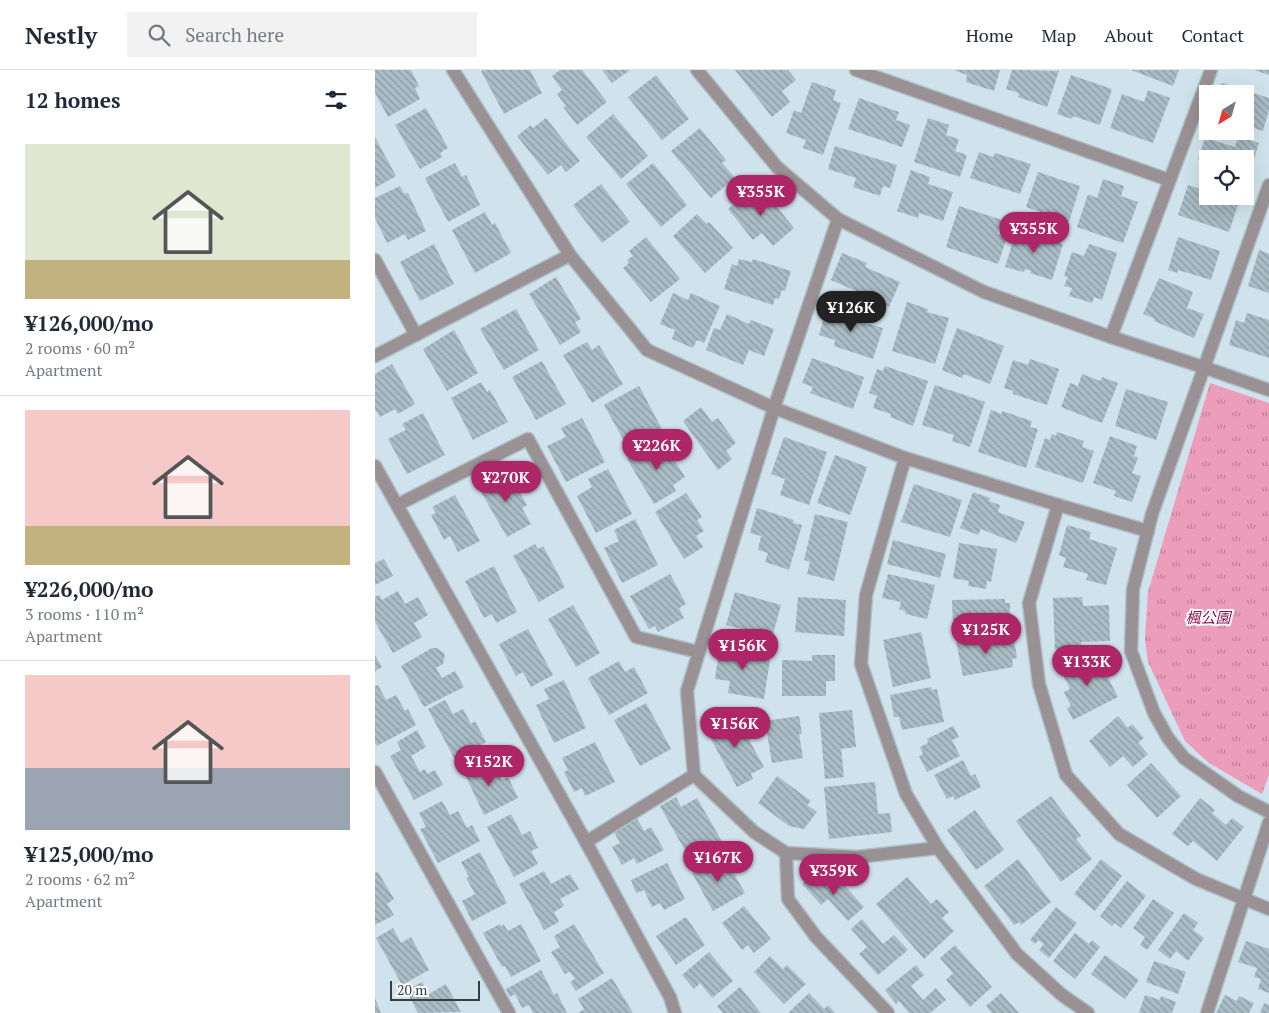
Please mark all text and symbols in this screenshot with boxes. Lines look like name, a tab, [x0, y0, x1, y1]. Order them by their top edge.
search box	[127, 12, 477, 57]
text: Nestly	[25, 19, 97, 51]
icon: search	[145, 21, 173, 49]
text: Search here	[185, 22, 284, 47]
text: Home	[966, 23, 1013, 47]
text: Map	[1041, 23, 1076, 47]
text: About	[1104, 23, 1153, 47]
text: Contact	[1181, 23, 1244, 47]
north arrow	[1199, 85, 1254, 140]
map controls	[1199, 85, 1254, 205]
text: 12 homes	[25, 86, 121, 114]
icon: filters	[322, 86, 350, 114]
button: locate	[1199, 150, 1254, 205]
pin: ¥355K	[726, 174, 796, 217]
icon: home	[143, 177, 233, 267]
text: ¥355K	[737, 180, 785, 202]
pin: ¥355K	[999, 212, 1069, 254]
text: ¥355K	[1010, 217, 1058, 239]
pin: ¥126K	[816, 290, 886, 333]
text: ¥126K	[827, 296, 875, 318]
text: ¥126,000/mo	[25, 309, 154, 337]
text: 2 rooms · 60 m²	[25, 337, 135, 359]
text: Apartment	[25, 359, 102, 381]
pin: ¥226K	[622, 428, 692, 471]
text: ¥226K	[633, 434, 681, 456]
icon: home	[143, 442, 233, 532]
pin: ¥270K	[471, 460, 541, 503]
text: ¥270K	[482, 466, 530, 488]
text: ¥226,000/mo	[25, 575, 154, 603]
text: 3 rooms · 110 m²	[25, 603, 144, 625]
park label: 楓公園	[1185, 607, 1232, 627]
pin: ¥125K	[951, 612, 1021, 655]
text: ¥125K	[962, 618, 1010, 640]
text: Apartment	[25, 625, 102, 647]
pin: ¥156K	[708, 628, 778, 671]
text: ¥156K	[719, 634, 767, 656]
pin: ¥133K	[1052, 644, 1122, 687]
text: ¥133K	[1063, 650, 1111, 672]
pin: ¥156K	[700, 706, 770, 749]
icon: home	[143, 707, 233, 797]
text: ¥156K	[711, 712, 759, 734]
pin: ¥152K	[454, 744, 524, 787]
text: ¥152K	[465, 750, 513, 772]
text: ¥125,000/mo	[25, 840, 154, 868]
pin: ¥167K	[683, 840, 753, 883]
text: ¥167K	[694, 846, 742, 868]
pin: ¥359K	[799, 854, 869, 896]
text: ¥359K	[810, 859, 858, 881]
text: 2 rooms · 62 m²	[25, 868, 135, 890]
text: Apartment	[25, 890, 102, 912]
scale bar	[390, 978, 480, 1001]
text: 20 m	[397, 980, 427, 999]

